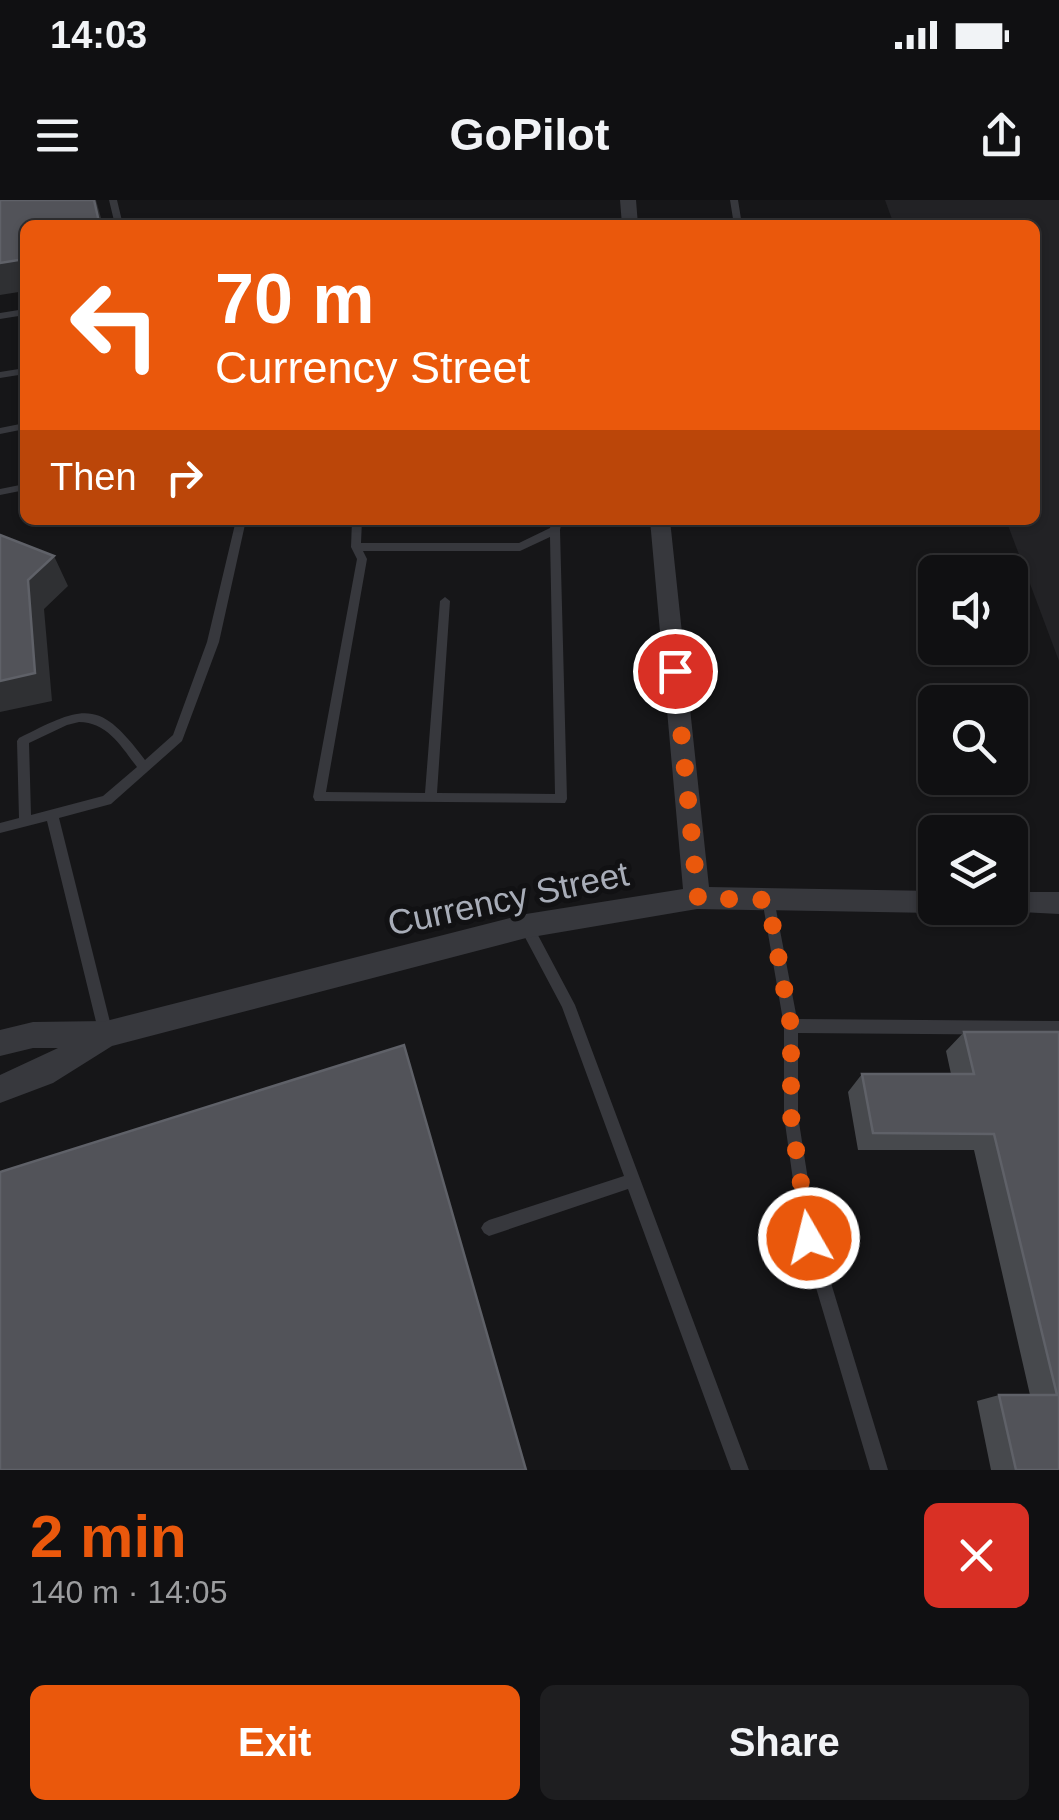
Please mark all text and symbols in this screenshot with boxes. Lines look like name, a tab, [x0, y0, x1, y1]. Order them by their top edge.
text: 14:03	[50, 14, 147, 56]
icon: menu	[30, 108, 85, 163]
icon: share	[974, 108, 1029, 163]
text: GoPilot	[450, 109, 609, 160]
icon: left	[50, 260, 180, 390]
text: 70 m	[215, 260, 375, 338]
text: Currency Street	[215, 342, 530, 393]
icon: right	[157, 450, 212, 505]
text: Then	[50, 456, 137, 498]
map controls	[918, 555, 1028, 925]
button: sound	[918, 555, 1028, 665]
pin	[633, 629, 718, 714]
icon: arrive	[648, 644, 703, 699]
button: search	[918, 685, 1028, 795]
button: layers	[918, 815, 1028, 925]
street label: Currency Street	[384, 853, 632, 943]
position arrow	[757, 1186, 861, 1290]
text: 2 min	[30, 1503, 187, 1570]
button: close	[924, 1503, 1029, 1608]
text: 140 m · 14:05	[30, 1574, 227, 1610]
button: Exit	[30, 1685, 520, 1800]
button: Share	[540, 1685, 1029, 1800]

